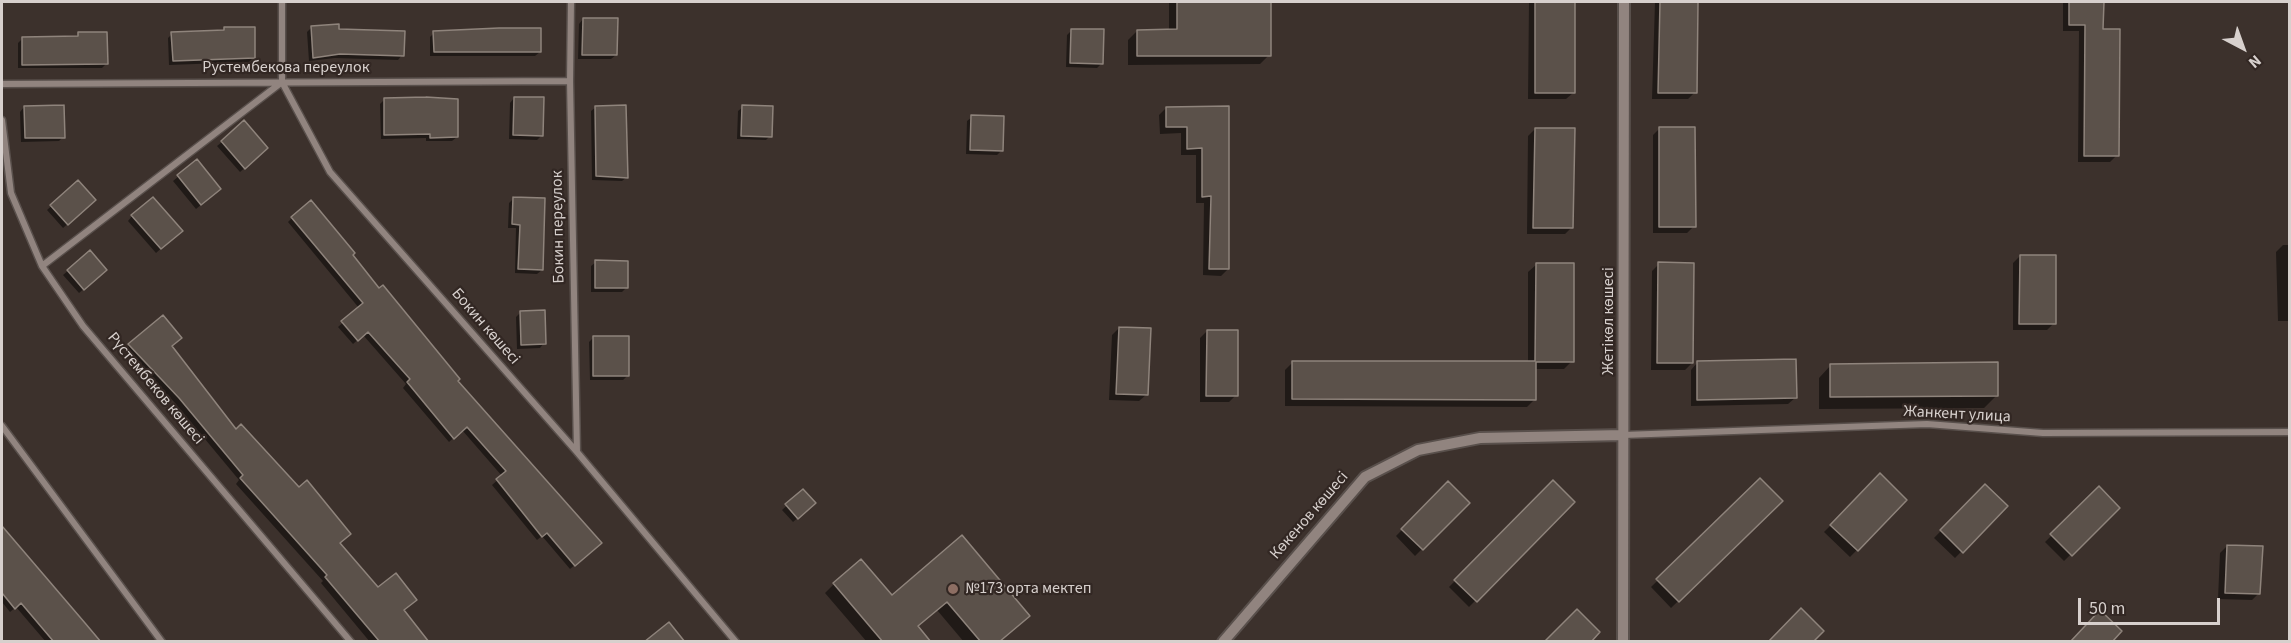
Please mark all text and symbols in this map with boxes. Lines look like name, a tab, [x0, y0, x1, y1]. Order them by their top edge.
north arrow	[2213, 18, 2273, 78]
text: N	[2244, 50, 2266, 73]
street label: Рустембекова переулок	[202, 58, 370, 78]
street label: Бокин переулок	[548, 170, 570, 284]
street label: Жетікөл көшесі	[1599, 267, 1619, 375]
street label: Бокин көшесі	[447, 285, 523, 369]
street label: Рүстембеков көшесі	[102, 329, 208, 449]
street label: Жанкент улица	[1903, 403, 2011, 427]
street label: Көкенов көшесі	[1267, 468, 1353, 564]
place label: №173 орта мектеп	[965, 579, 1092, 599]
marker: №173 орта мектеп	[946, 582, 960, 596]
scale bar	[2081, 586, 2224, 624]
text: 50 m	[2089, 596, 2125, 621]

